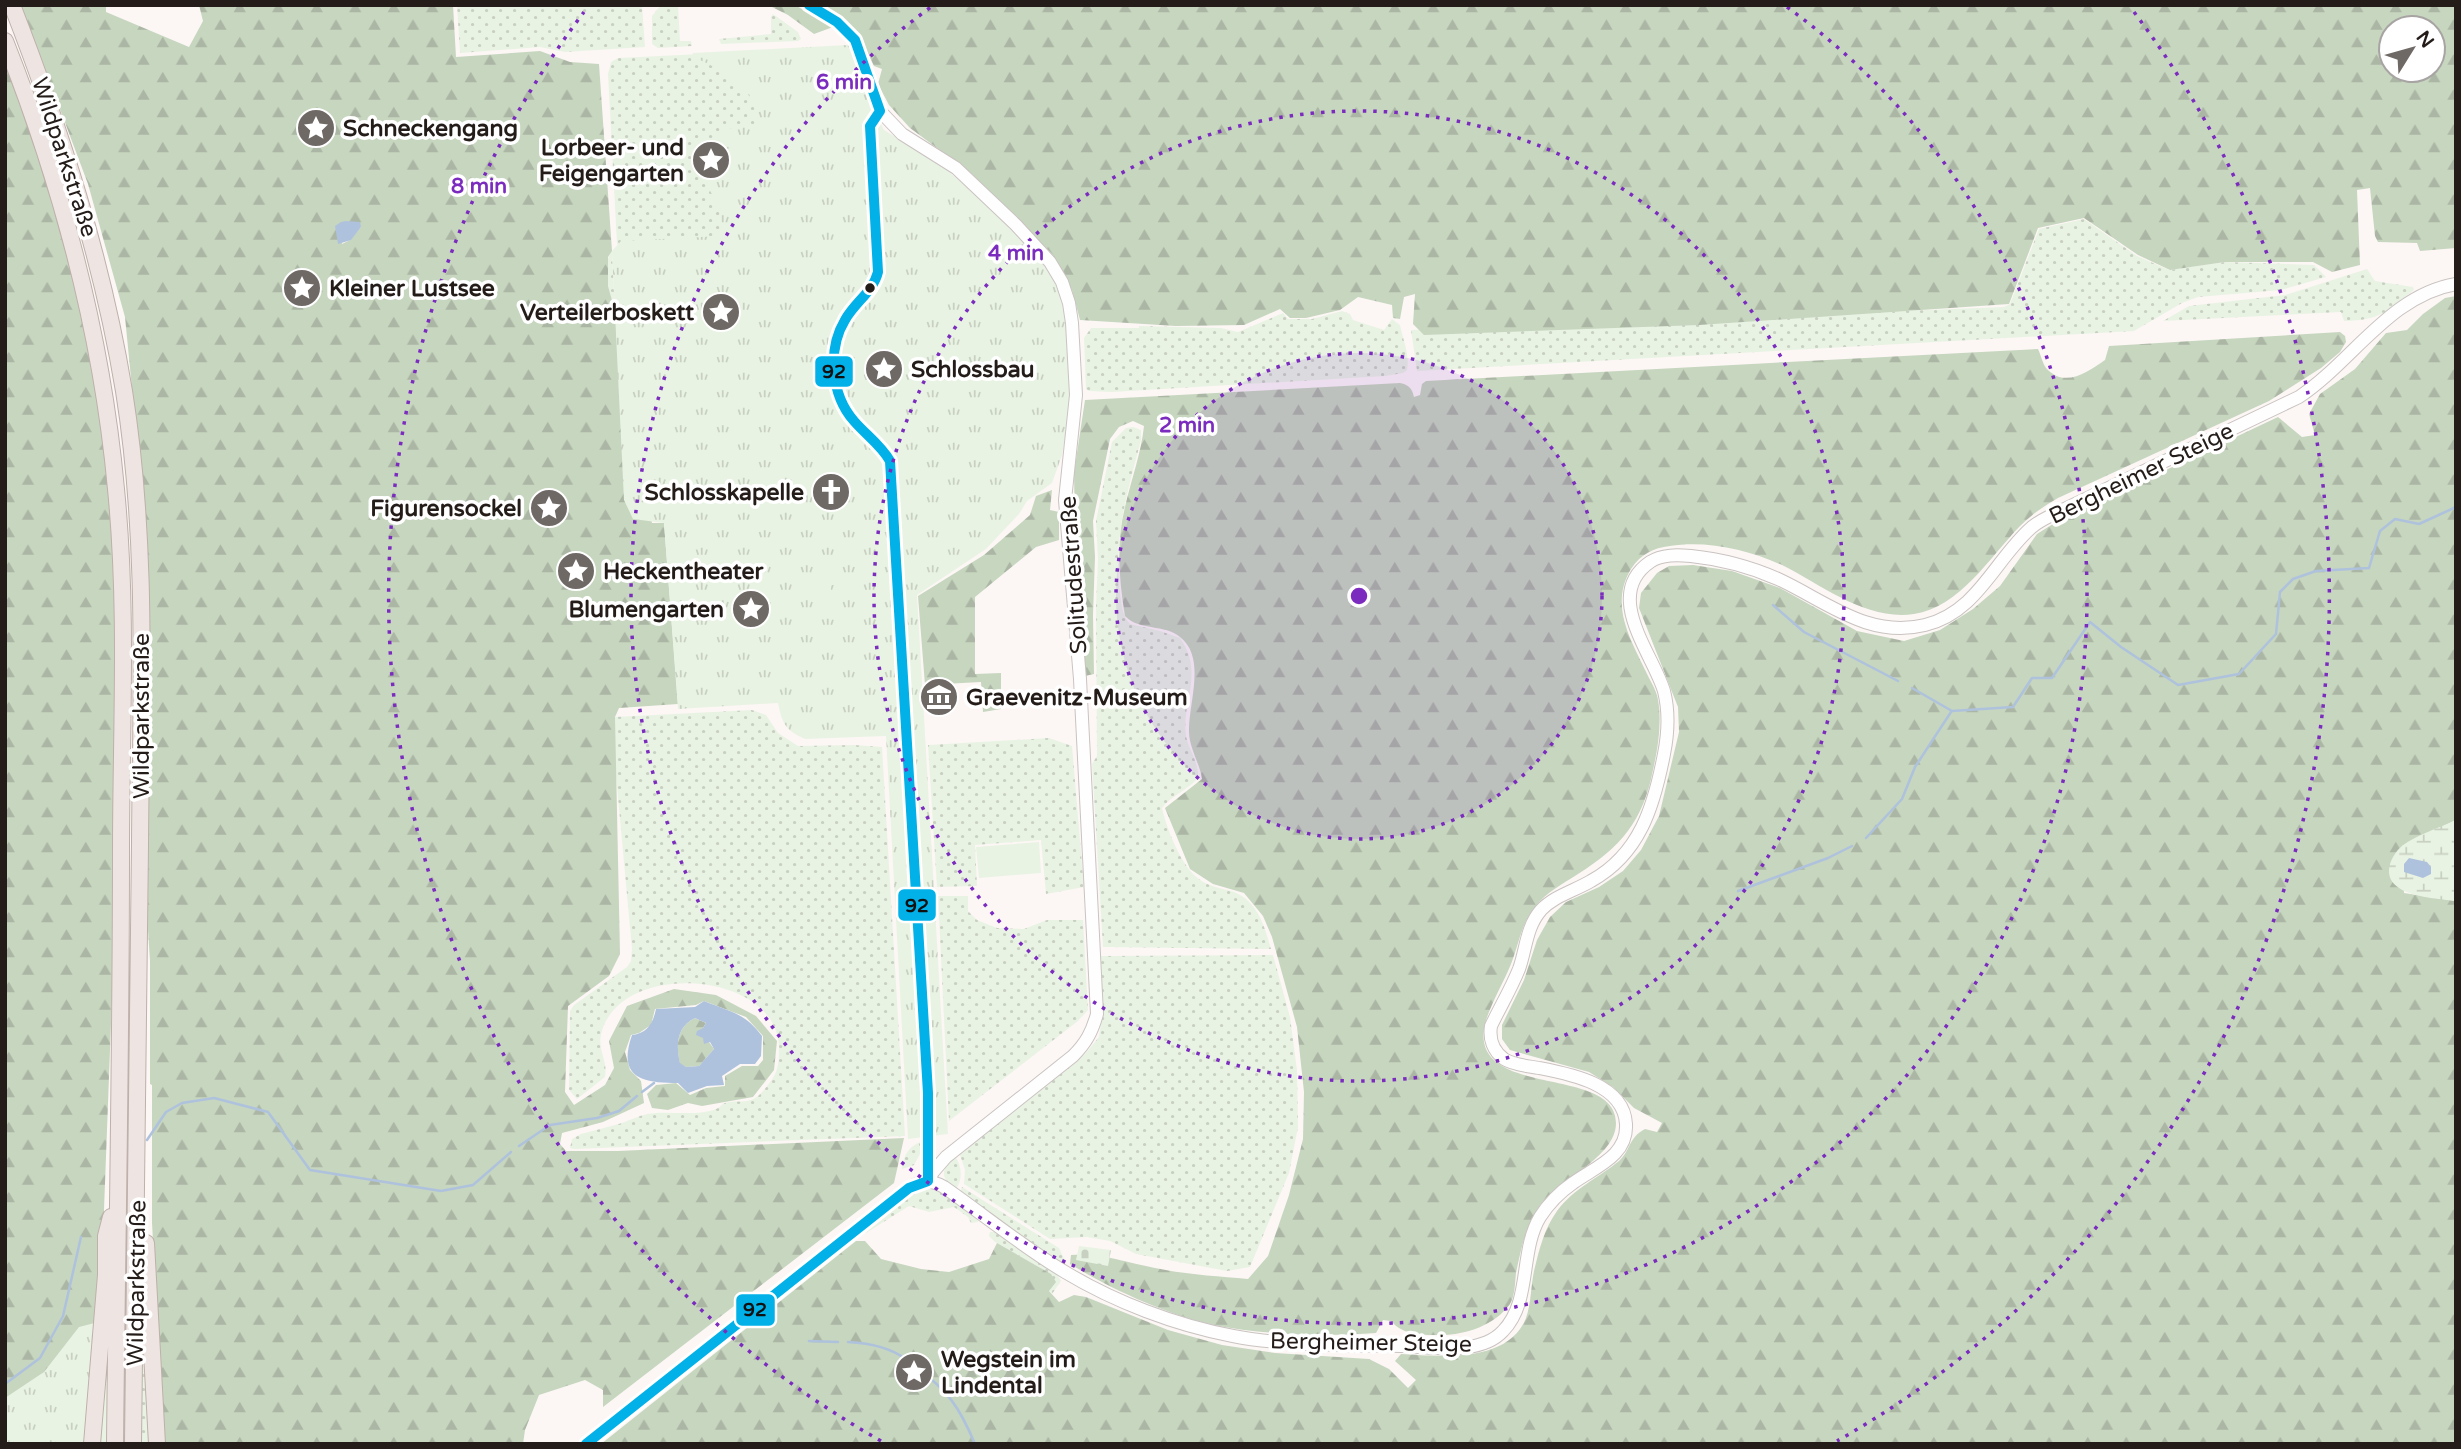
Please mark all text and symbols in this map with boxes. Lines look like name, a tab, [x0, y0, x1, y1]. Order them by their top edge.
north arrow	[2377, 14, 2447, 84]
text: N	[2411, 27, 2438, 52]
text: 6 min	[816, 70, 872, 95]
street label: Wildparkstraße	[25, 74, 103, 241]
place icon: Schneckengang	[295, 107, 337, 149]
place label: Schneckengang	[343, 115, 518, 143]
place label: Lorbeer- und Feigengarten	[539, 134, 684, 188]
place icon: Lorbeer- und Feigengarten	[690, 139, 732, 181]
text: 8 min	[451, 174, 507, 199]
text: 4 min	[988, 241, 1044, 266]
place icon: Kleiner Lustsee	[281, 267, 323, 309]
place label: Kleiner Lustsee	[329, 275, 495, 303]
unlabelled marker	[863, 281, 877, 295]
place icon: Verteilerboskett	[700, 291, 742, 333]
place label: Verteilerboskett	[520, 299, 694, 327]
place icon: Schlossbau	[863, 348, 905, 390]
line badge: 92	[814, 355, 854, 388]
place label: Schlossbau	[911, 356, 1035, 384]
text: 92	[822, 361, 846, 383]
text: 2 min	[1159, 413, 1215, 438]
street label: Bergheimer Steige	[2044, 417, 2238, 531]
church icon: Schlosskapelle	[810, 471, 852, 513]
place label: Schlosskapelle	[645, 479, 804, 507]
place icon: Figurensockel	[528, 487, 570, 529]
place label: Figurensockel	[370, 495, 522, 523]
street label: Solitudestraße	[1055, 495, 1093, 655]
place icon: Heckentheater	[555, 550, 597, 592]
place label: Heckentheater	[603, 558, 765, 586]
centre of rings	[1347, 584, 1371, 608]
place icon: Blumengarten	[730, 588, 772, 630]
place label: Blumengarten	[568, 596, 724, 624]
street label: Wildparkstraße	[128, 633, 156, 799]
museum icon: Graevenitz-Museum	[918, 676, 960, 718]
place label: Graevenitz-Museum	[966, 684, 1188, 712]
line badge: 92	[897, 888, 937, 922]
text: 92	[905, 895, 929, 917]
street label: Wildparkstraße	[122, 1200, 152, 1366]
line badge: 92	[735, 1293, 776, 1327]
text: 92	[743, 1299, 767, 1321]
street label: Bergheimer Steige	[1270, 1327, 1472, 1359]
place label: Wegstein im Lindental	[941, 1346, 1076, 1400]
place icon: Wegstein im Lindental	[893, 1351, 935, 1393]

